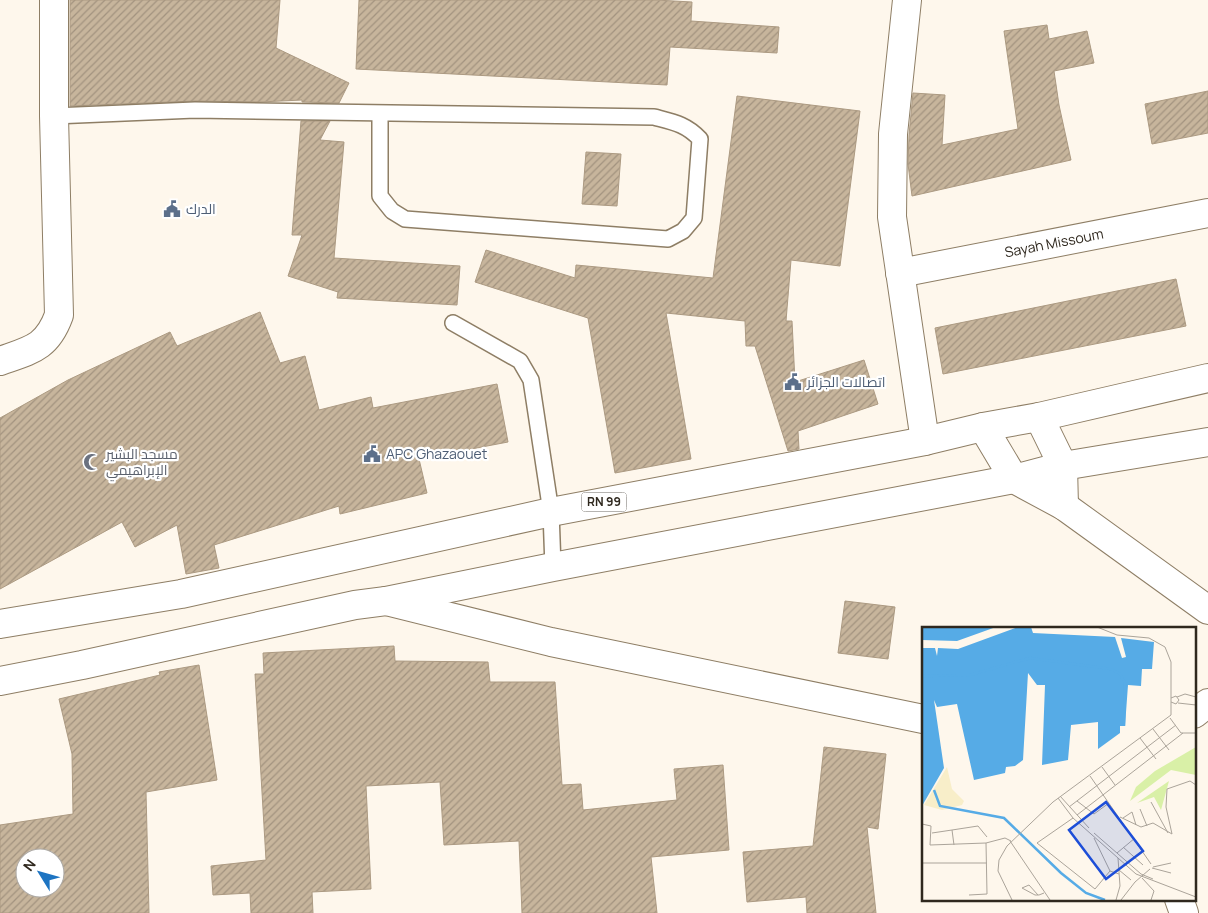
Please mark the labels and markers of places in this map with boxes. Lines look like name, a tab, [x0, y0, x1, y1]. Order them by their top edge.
public building icon: الدرك	[162, 199, 182, 219]
place label: الدرك	[186, 199, 216, 218]
public building icon: اتصالات الجزائر	[783, 372, 803, 392]
place label: اتصالات الجزائر	[806, 372, 885, 391]
place label: مسجد البشير الإبراهيمي	[105, 444, 178, 482]
public building icon: APC Ghazaouet	[362, 444, 382, 464]
place label: APC Ghazaouet	[386, 444, 488, 463]
mosque icon: مسجد البشير الإبراهيمي	[82, 452, 102, 472]

